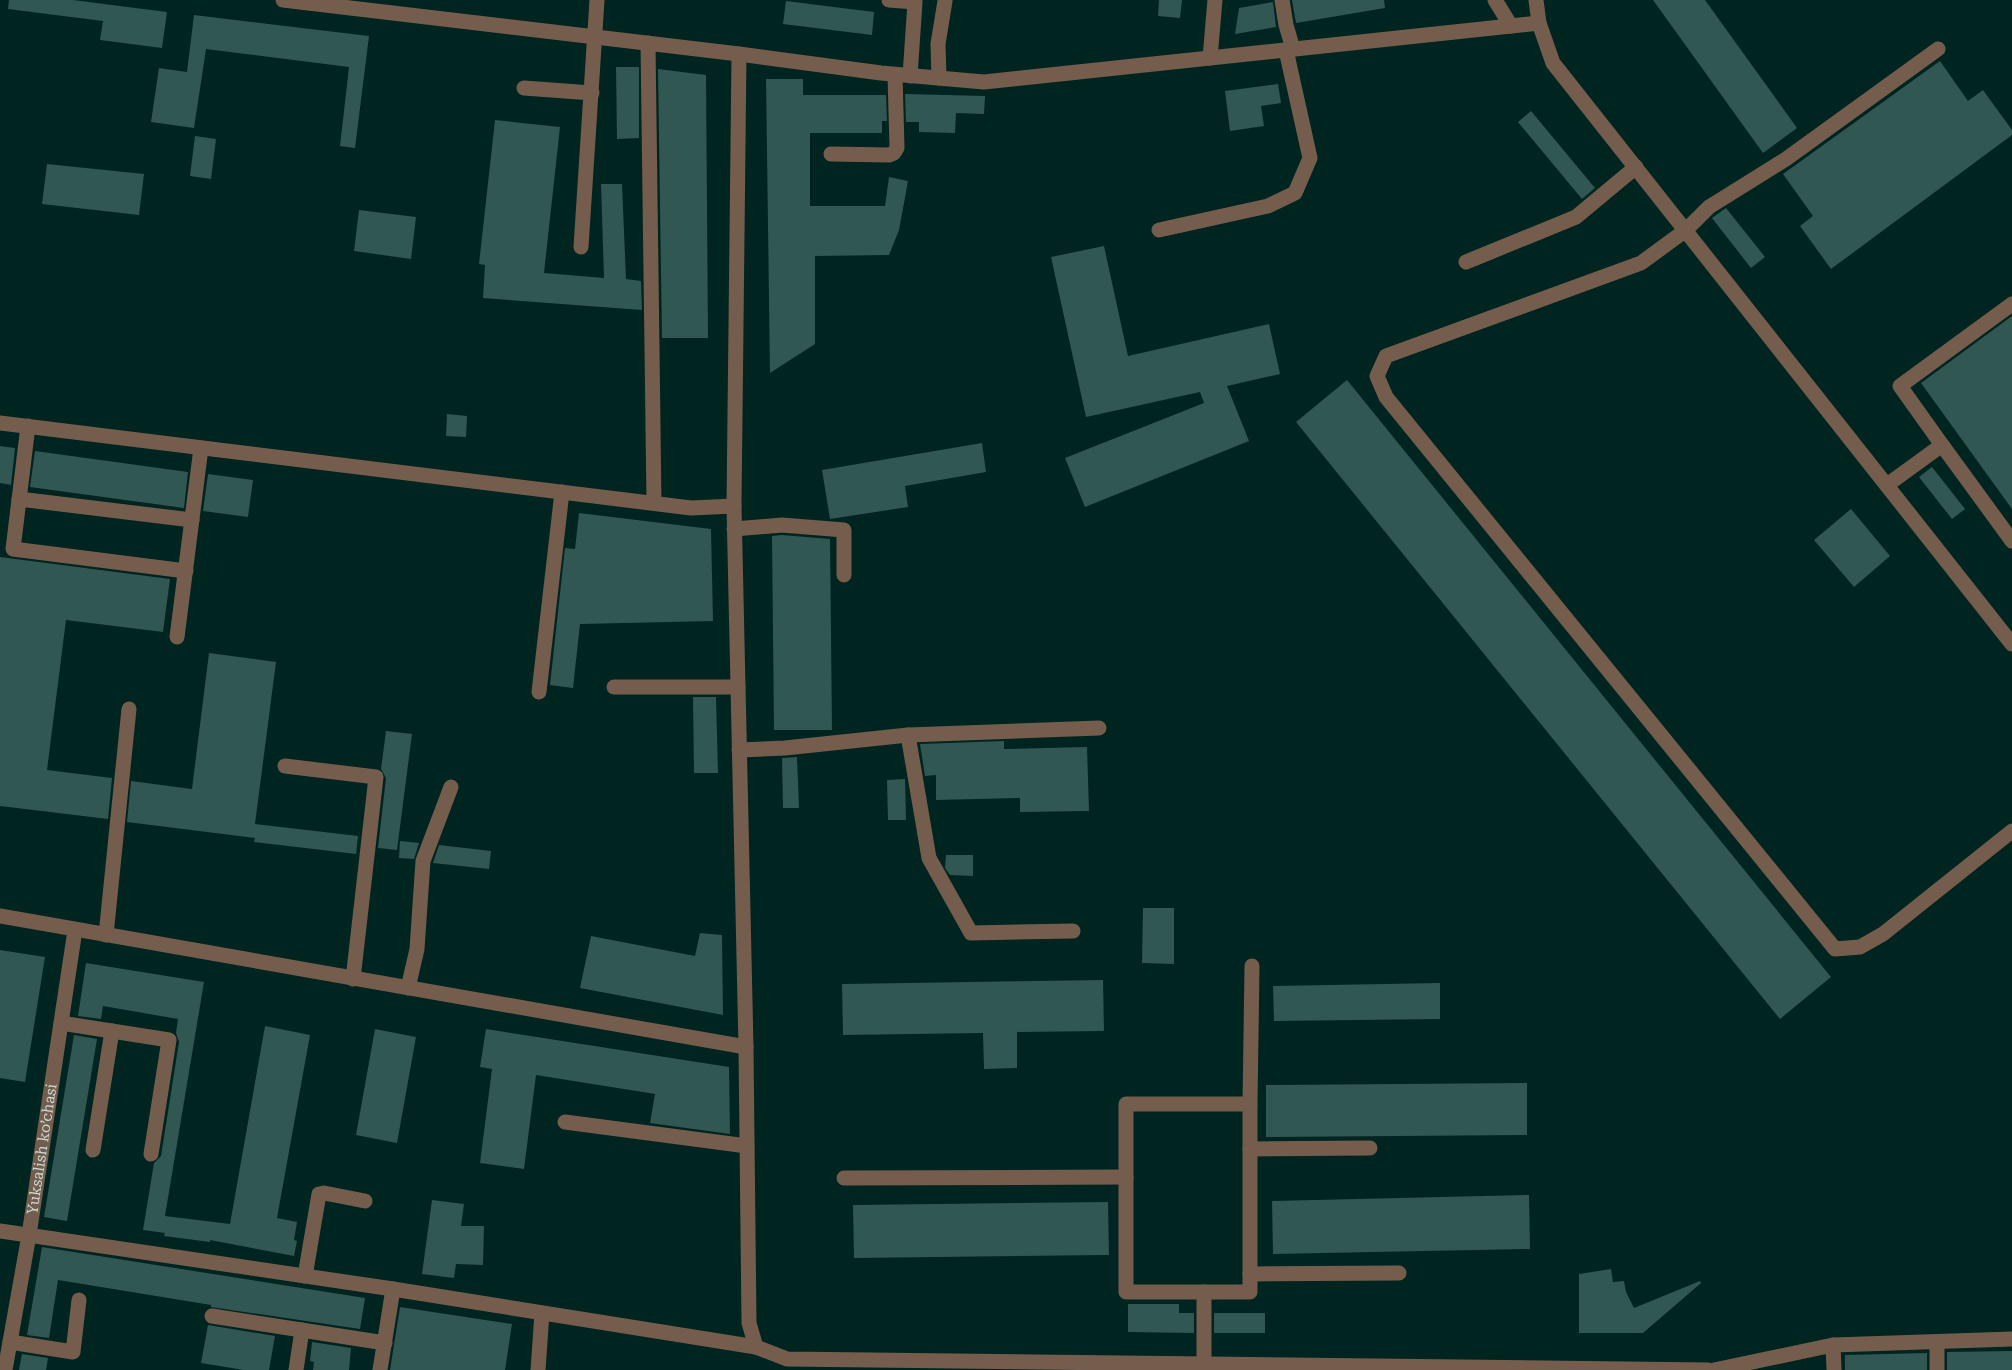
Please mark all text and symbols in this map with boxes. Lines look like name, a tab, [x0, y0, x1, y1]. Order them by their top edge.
street label: Yuksalish ko’chasi	[23, 1082, 61, 1216]

